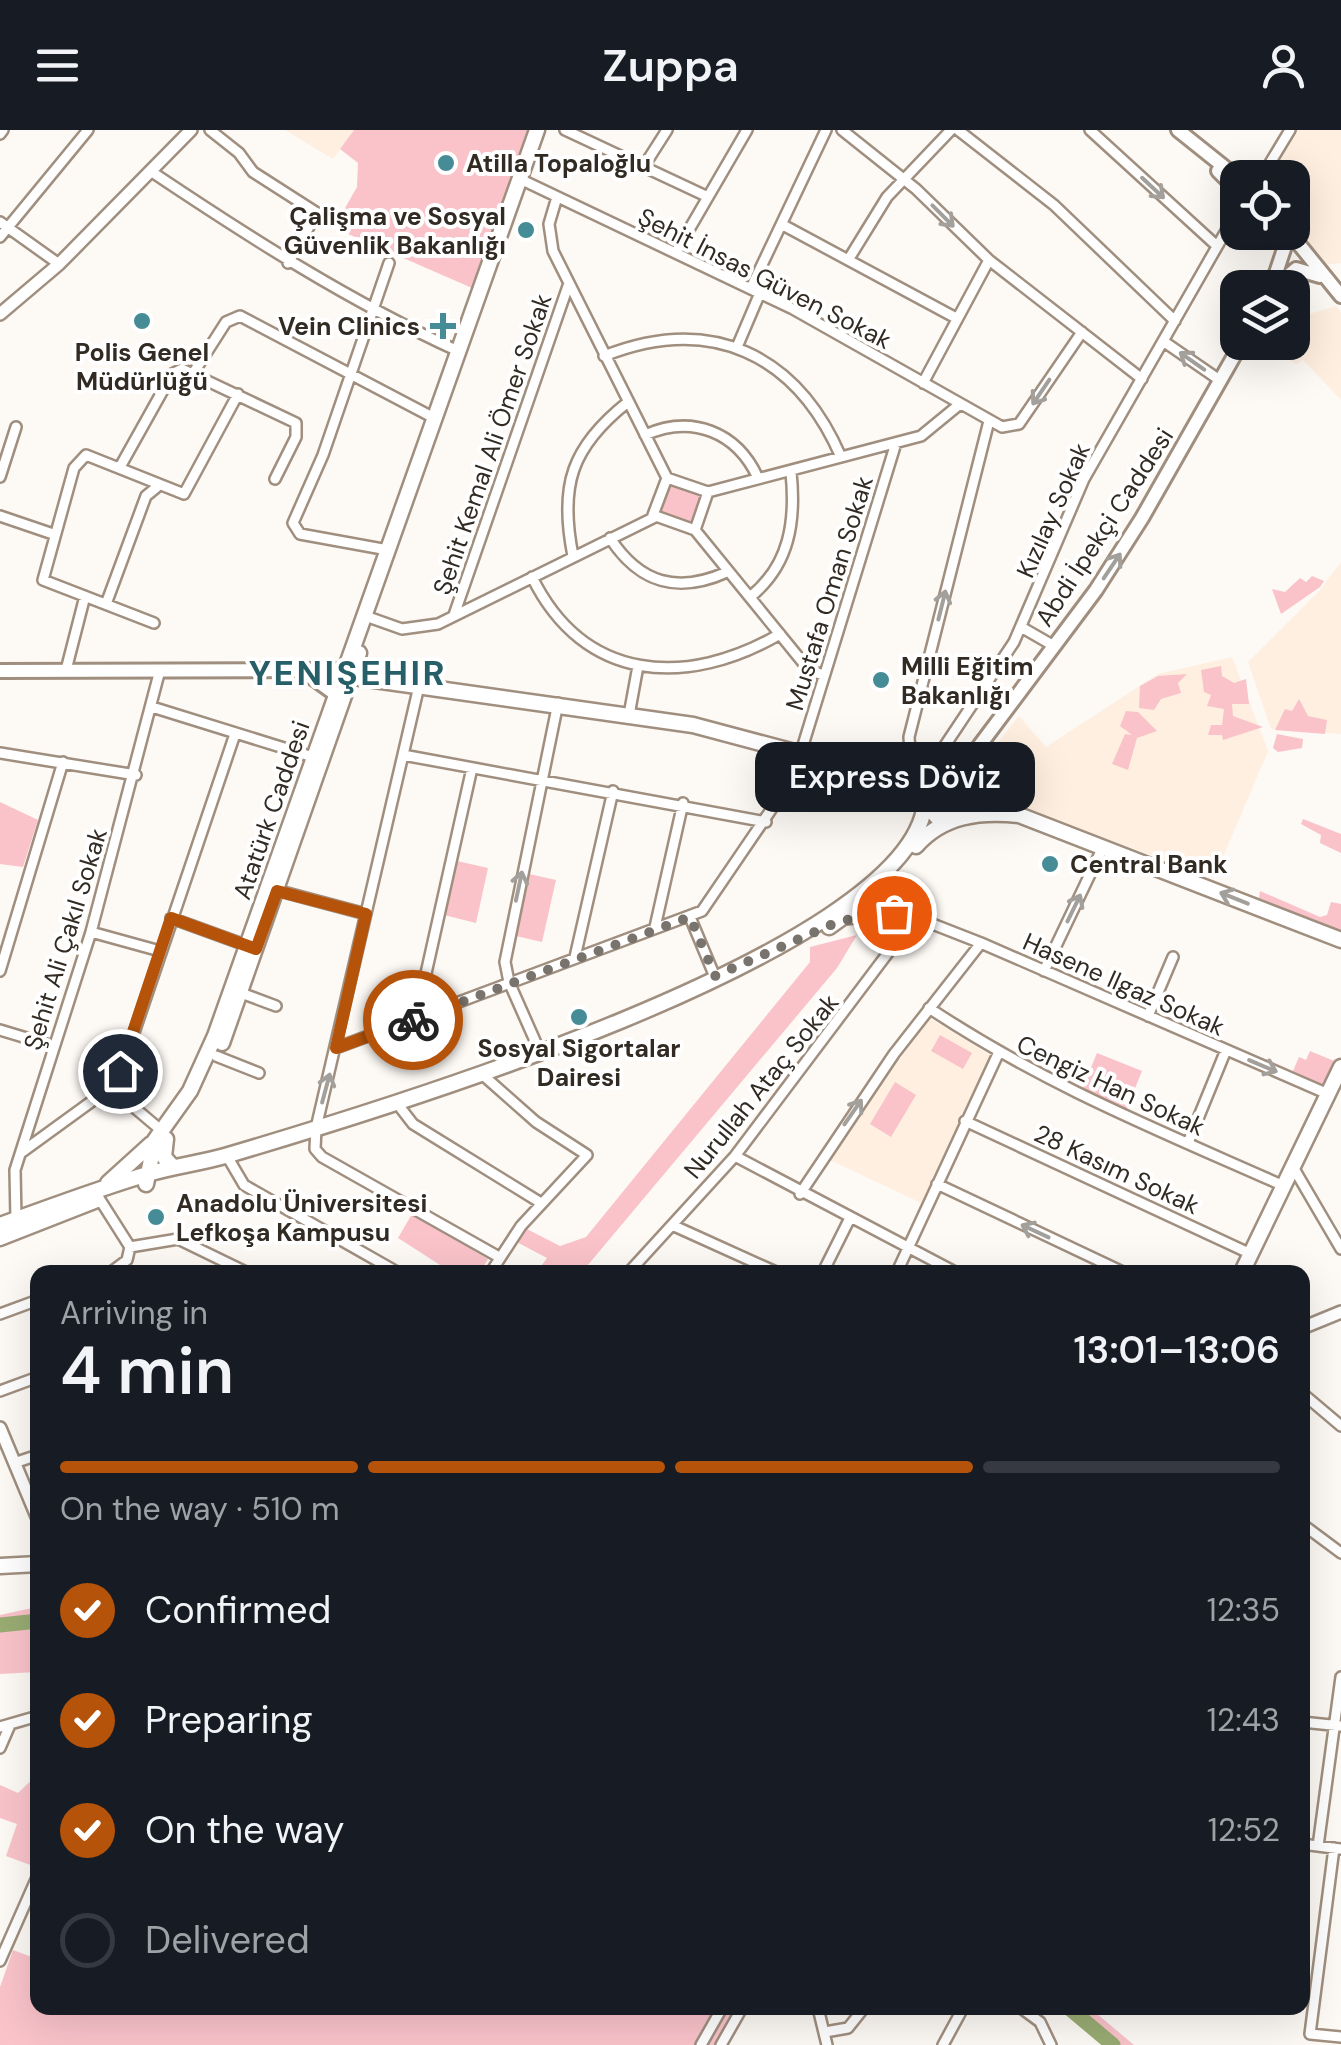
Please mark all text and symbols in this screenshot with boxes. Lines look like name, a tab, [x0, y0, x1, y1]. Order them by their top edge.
text: Zuppa	[602, 36, 739, 95]
icon: menu	[30, 38, 85, 93]
icon: person	[1256, 38, 1311, 93]
place label: Atilla Topaloğlu	[466, 147, 651, 180]
marker: Atilla Topaloğlu	[435, 152, 457, 174]
map controls	[1220, 160, 1310, 360]
button: locate	[1220, 160, 1310, 250]
one-way arrow	[1140, 177, 1165, 200]
place label: Çalişma ve Sosyal Güvenlik Bakanlığı	[284, 200, 506, 262]
street label: Şehit İnsas Güven Sokak	[632, 200, 897, 357]
one-way arrow	[930, 204, 954, 228]
marker: Çalişma ve Sosyal Güvenlik Bakanlığı	[515, 219, 537, 241]
button: layers	[1220, 270, 1310, 360]
street label: Şehit Kemal Ali Ömer Sokak	[425, 289, 560, 599]
marker: Polis Genel Müdürlüğü	[131, 310, 153, 332]
place label: Vein Clinics	[278, 310, 420, 343]
marker: Vein Clinics	[430, 313, 456, 339]
place label: Polis Genel Müdürlüğü	[75, 336, 209, 398]
one-way arrow	[1178, 351, 1206, 372]
one-way arrow	[1031, 377, 1052, 405]
street label: Abdi İpekçi Caddesi	[1028, 422, 1181, 633]
street label: Kızılay Sokak	[1009, 437, 1098, 583]
street label: Mustafa Oman Sokak	[778, 472, 881, 714]
one-way arrow	[1101, 552, 1122, 580]
one-way arrow	[934, 590, 953, 621]
district label: YENIŞEHIR	[249, 650, 447, 696]
place label: Milli Eğitim Bakanlığı	[901, 650, 1034, 712]
marker: Milli Eğitim Bakanlığı	[870, 669, 892, 691]
street label: Atatürk Caddesi	[225, 716, 317, 904]
callout: Express Döviz	[754, 743, 1034, 813]
text: Express Döviz	[789, 756, 1001, 798]
street label: Şehit Ali Çakıl Sokak	[16, 824, 115, 1054]
place label: Central Bank	[1070, 848, 1228, 881]
marker: Central Bank	[1039, 853, 1061, 875]
one-way arrow	[511, 871, 529, 903]
pin	[852, 871, 937, 956]
icon: bag	[867, 886, 922, 941]
one-way arrow	[1219, 887, 1250, 905]
one-way arrow	[1065, 894, 1084, 923]
street label: Hasene Ilgaz Sokak	[1018, 925, 1230, 1044]
courier	[363, 970, 463, 1070]
street label: Nurullah Ataç Sokak	[677, 987, 846, 1186]
icon: bike	[386, 993, 441, 1048]
marker: Sosyal Sigortalar Dairesi	[568, 1006, 590, 1028]
street label: Cengiz Han Sokak	[1011, 1027, 1211, 1144]
pin	[78, 1029, 163, 1114]
place label: Sosyal Sigortalar Dairesi	[477, 1032, 681, 1094]
icon: home	[93, 1044, 148, 1099]
one-way arrow	[1247, 1058, 1278, 1076]
one-way arrow	[318, 1073, 336, 1105]
one-way arrow	[842, 1099, 863, 1126]
street label: 28 Kasım Sokak	[1029, 1117, 1205, 1222]
place label: Anadolu Üniversitesi Lefkoşa Kampusu	[176, 1187, 427, 1249]
marker: Anadolu Üniversitesi Lefkoşa Kampusu	[145, 1206, 167, 1228]
one-way arrow	[1021, 1220, 1051, 1239]
text: Arriving in	[60, 1292, 208, 1334]
text: 13:01–13:06	[1073, 1325, 1280, 1375]
text: 4 min	[60, 1329, 234, 1413]
text: On the way · 510 m	[60, 1488, 340, 1530]
icon: check	[60, 1583, 115, 1638]
text: Confirmed	[145, 1585, 331, 1635]
text: 12:35	[1207, 1589, 1280, 1631]
icon: check	[60, 1693, 115, 1748]
text: Preparing	[145, 1695, 313, 1745]
text: 12:43	[1207, 1699, 1280, 1741]
icon: check	[60, 1803, 115, 1858]
text: On the way	[145, 1805, 344, 1855]
text: 12:52	[1208, 1809, 1280, 1851]
text: Delivered	[145, 1915, 310, 1965]

